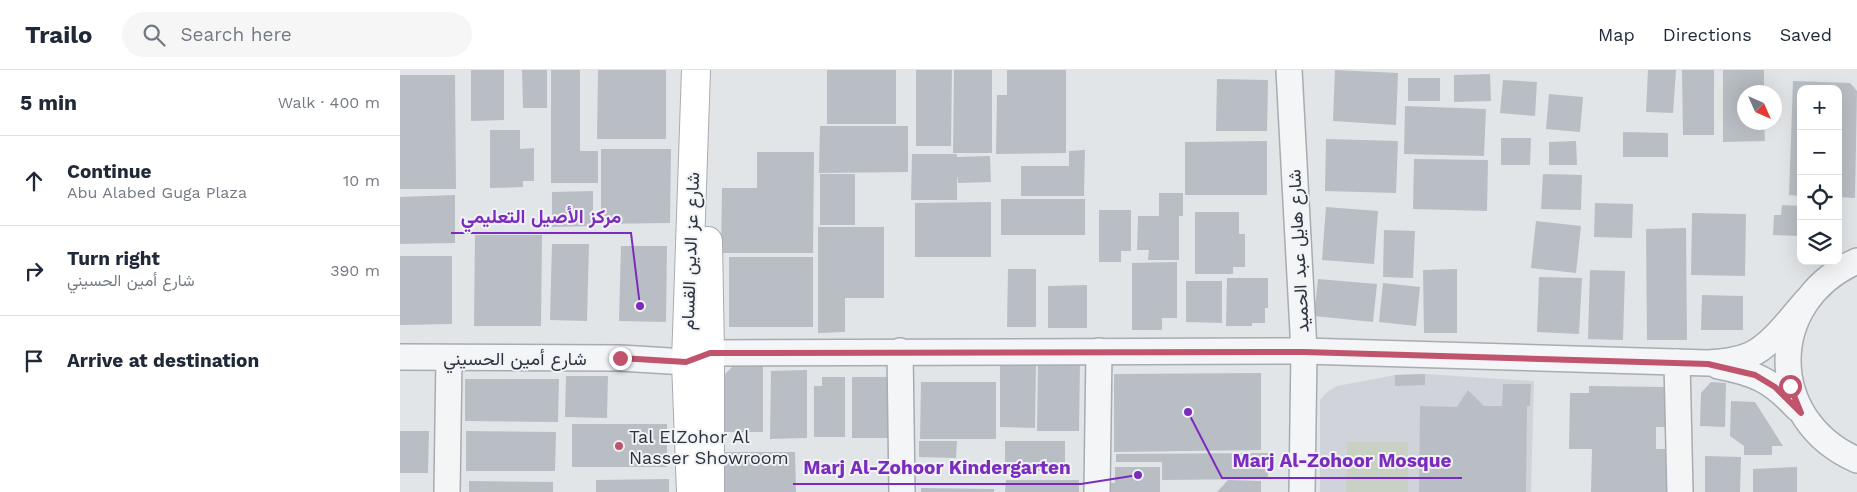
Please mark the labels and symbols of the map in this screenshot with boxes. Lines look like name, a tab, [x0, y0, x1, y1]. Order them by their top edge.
north arrow	[1737, 85, 1782, 130]
street label: شارع هايل عبد الحميد	[1283, 169, 1315, 333]
street label: شارع عز الدين القسام	[677, 172, 705, 330]
callout: مركز الأصيل التعليمي	[451, 199, 631, 233]
text: مركز الأصيل التعليمي	[461, 205, 621, 233]
route end	[609, 347, 632, 370]
street label: شارع أمين الحسيني	[443, 348, 587, 374]
route start	[1779, 375, 1802, 398]
place label: Tal ElZohor Al Nasser Showroom	[629, 426, 789, 468]
marker: Tal ElZohor Al Nasser Showroom	[613, 440, 625, 452]
callout: Marj Al-Zohoor Mosque	[1222, 444, 1462, 478]
text: Marj Al-Zohoor Mosque	[1233, 449, 1452, 472]
callout: Marj Al-Zohoor Kindergarten	[793, 450, 1081, 484]
text: Marj Al-Zohoor Kindergarten	[803, 456, 1071, 479]

